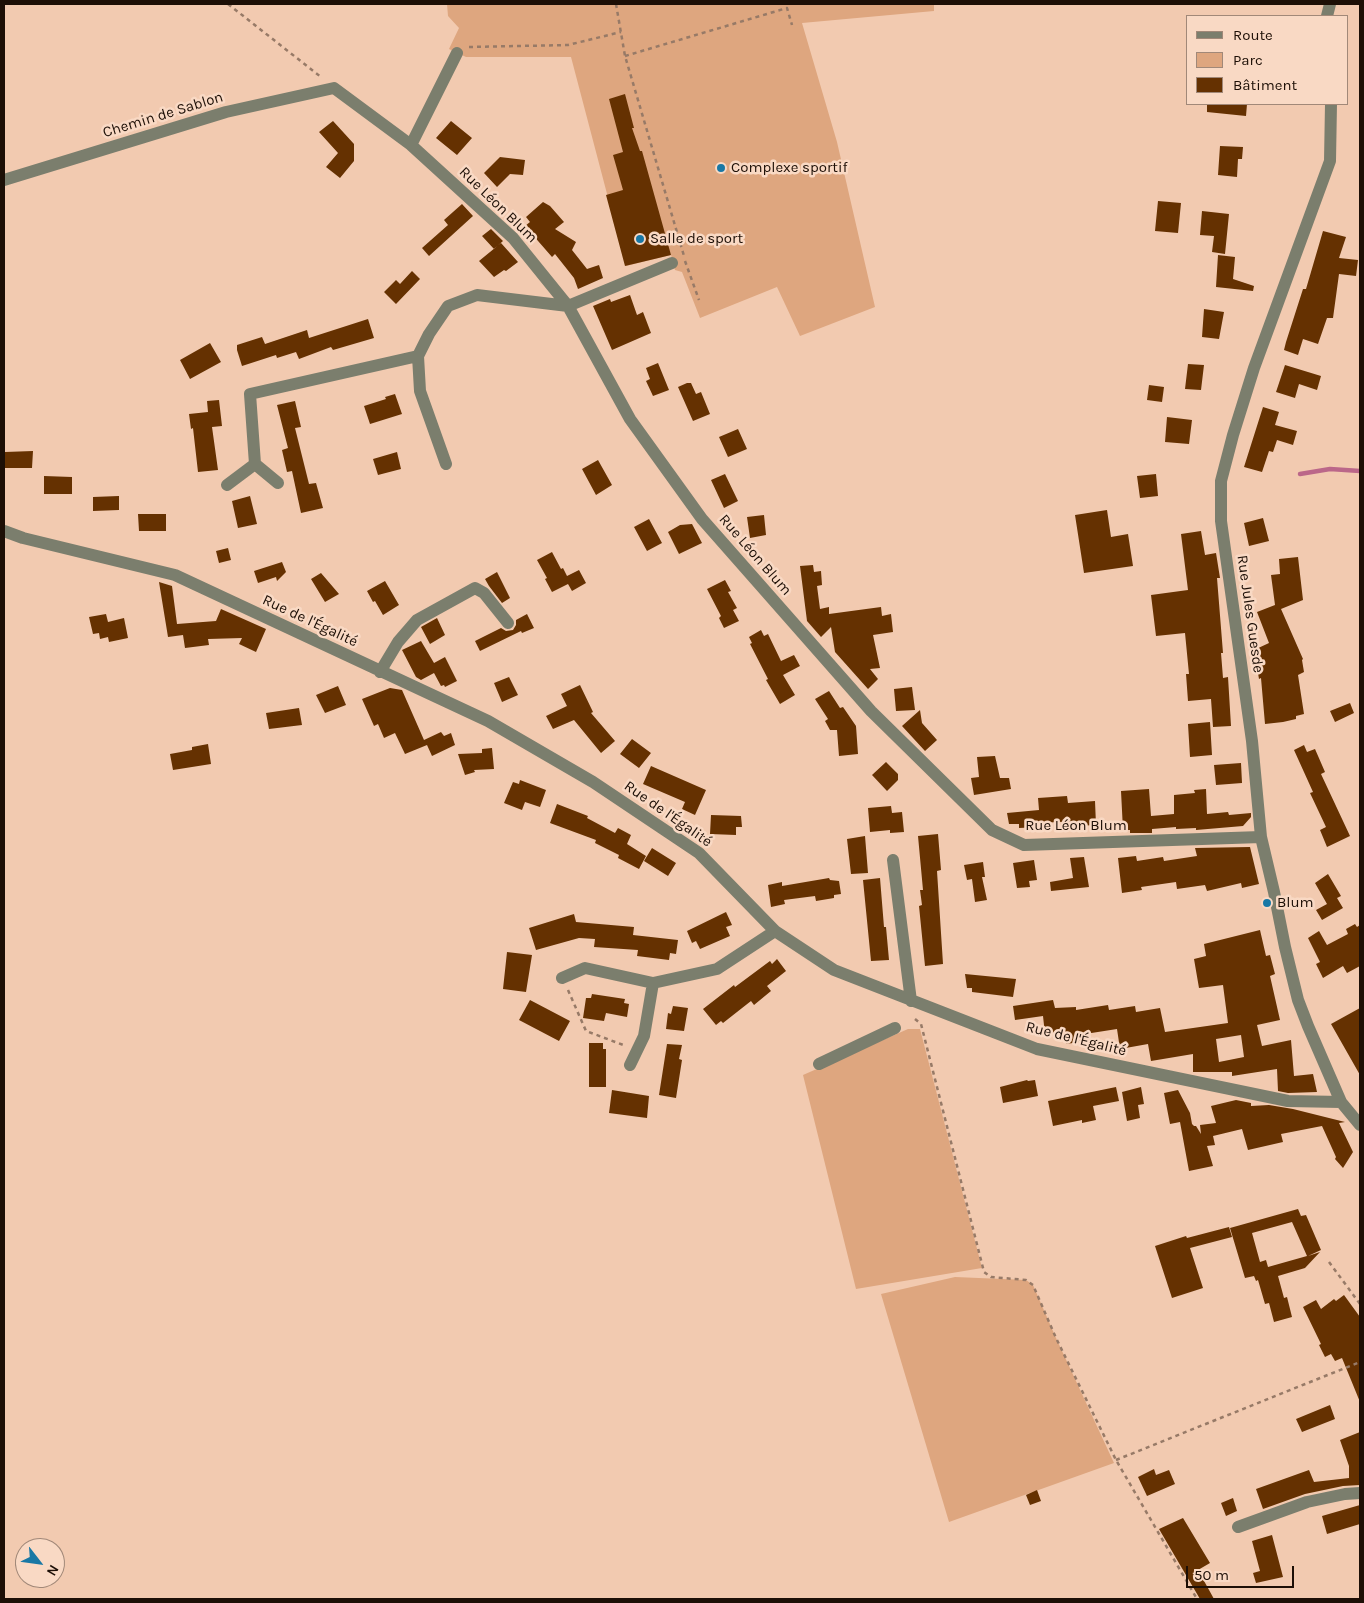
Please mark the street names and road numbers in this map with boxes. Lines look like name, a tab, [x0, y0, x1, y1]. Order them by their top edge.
street label: Chemin de Sablon	[101, 88, 225, 142]
street label: Rue Léon Blum	[455, 163, 541, 247]
street label: Rue Léon Blum	[715, 511, 795, 599]
street label: Rue Jules Guesde	[1233, 554, 1267, 674]
street label: Rue de l'Égalité	[259, 591, 361, 651]
street label: Rue de l'Égalité	[621, 777, 715, 851]
street label: Rue Léon Blum	[1025, 817, 1127, 835]
street label: Rue de l'Égalité	[1024, 1018, 1128, 1060]

